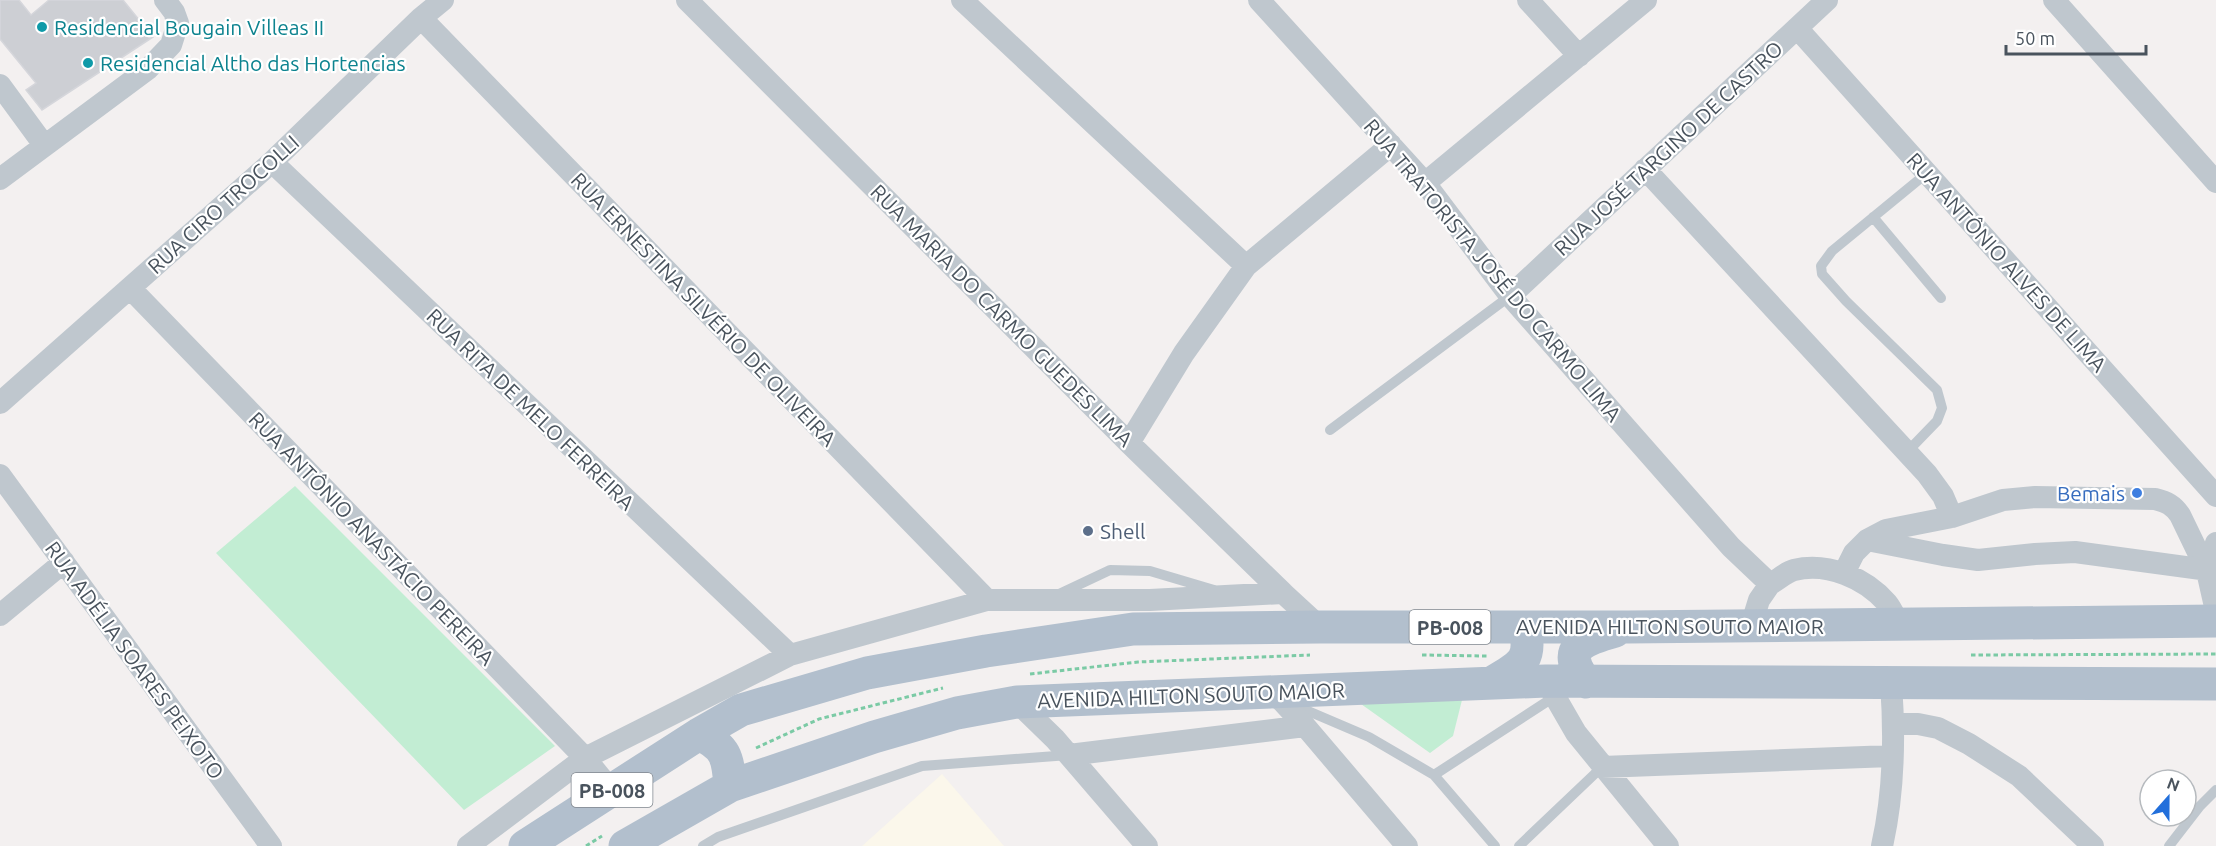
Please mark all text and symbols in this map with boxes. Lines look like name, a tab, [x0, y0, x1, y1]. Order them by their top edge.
place label: Residencial Bougain Villeas II	[54, 15, 324, 39]
scale bar	[2006, 18, 2146, 56]
marker: Residencial Bougain Villeas II	[35, 20, 49, 34]
text: 50 m	[2015, 28, 2055, 48]
street label: RUA JOSÉ TARGINO DE CASTRO	[1549, 36, 1787, 260]
place label: Residencial Altho das Hortencias	[100, 51, 406, 75]
marker: Residencial Altho das Hortencias	[81, 56, 95, 70]
street label: RUA TRATORISTA JOSÉ DO CARMO LIMA	[1359, 114, 1627, 426]
street label: RUA CIRO TROCOLLI	[143, 130, 303, 278]
street label: RUA ANTÔNIO ALVES DE LIMA	[1902, 148, 2112, 377]
street label: RUA ERNESTINA SILVÉRIO DE OLIVEIRA	[567, 167, 842, 451]
street label: RUA MARIA DO CARMO GUEDES LIMA	[866, 179, 1138, 451]
street label: RUA RITA DE MELO FERREIRA	[422, 303, 640, 515]
street label: RUA ANTÔNIO ANASTÁCIO PEREIRA	[244, 406, 500, 670]
place label: Bemais	[2057, 481, 2125, 505]
marker: Bemais	[2130, 486, 2144, 500]
place label: Shell	[1100, 519, 1146, 543]
marker: Shell	[1081, 524, 1095, 538]
street label: RUA ADÉLIA SOARES PEIXOTO	[41, 536, 229, 784]
road number: PB-008	[1410, 610, 1490, 644]
street label: AVENIDA HILTON SOUTO MAIOR	[1516, 614, 1824, 638]
street label: AVENIDA HILTON SOUTO MAIOR	[1037, 678, 1345, 712]
north arrow	[2138, 768, 2198, 828]
road number: PB-008	[572, 773, 652, 807]
text: N	[2165, 773, 2182, 795]

